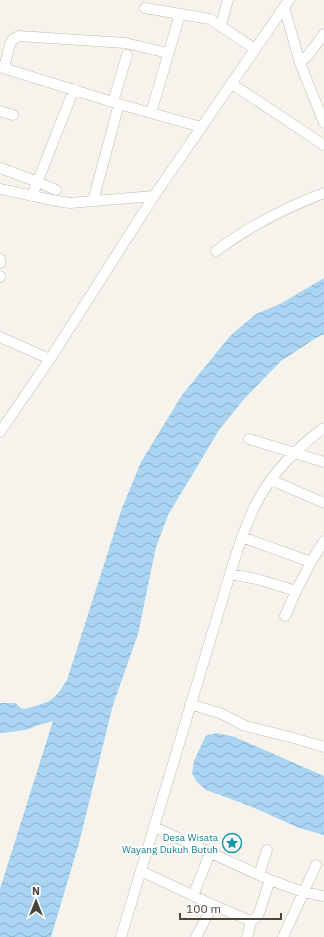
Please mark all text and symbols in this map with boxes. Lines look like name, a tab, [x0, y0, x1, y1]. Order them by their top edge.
place label: Desa Wisata Wayang Dukuh Butuh	[122, 831, 219, 856]
place icon: Desa Wisata Wayang Dukuh Butuh	[221, 832, 243, 854]
north arrow	[16, 881, 56, 921]
text: N	[32, 884, 40, 898]
scale bar	[180, 895, 281, 921]
text: 100 m	[186, 901, 221, 916]

